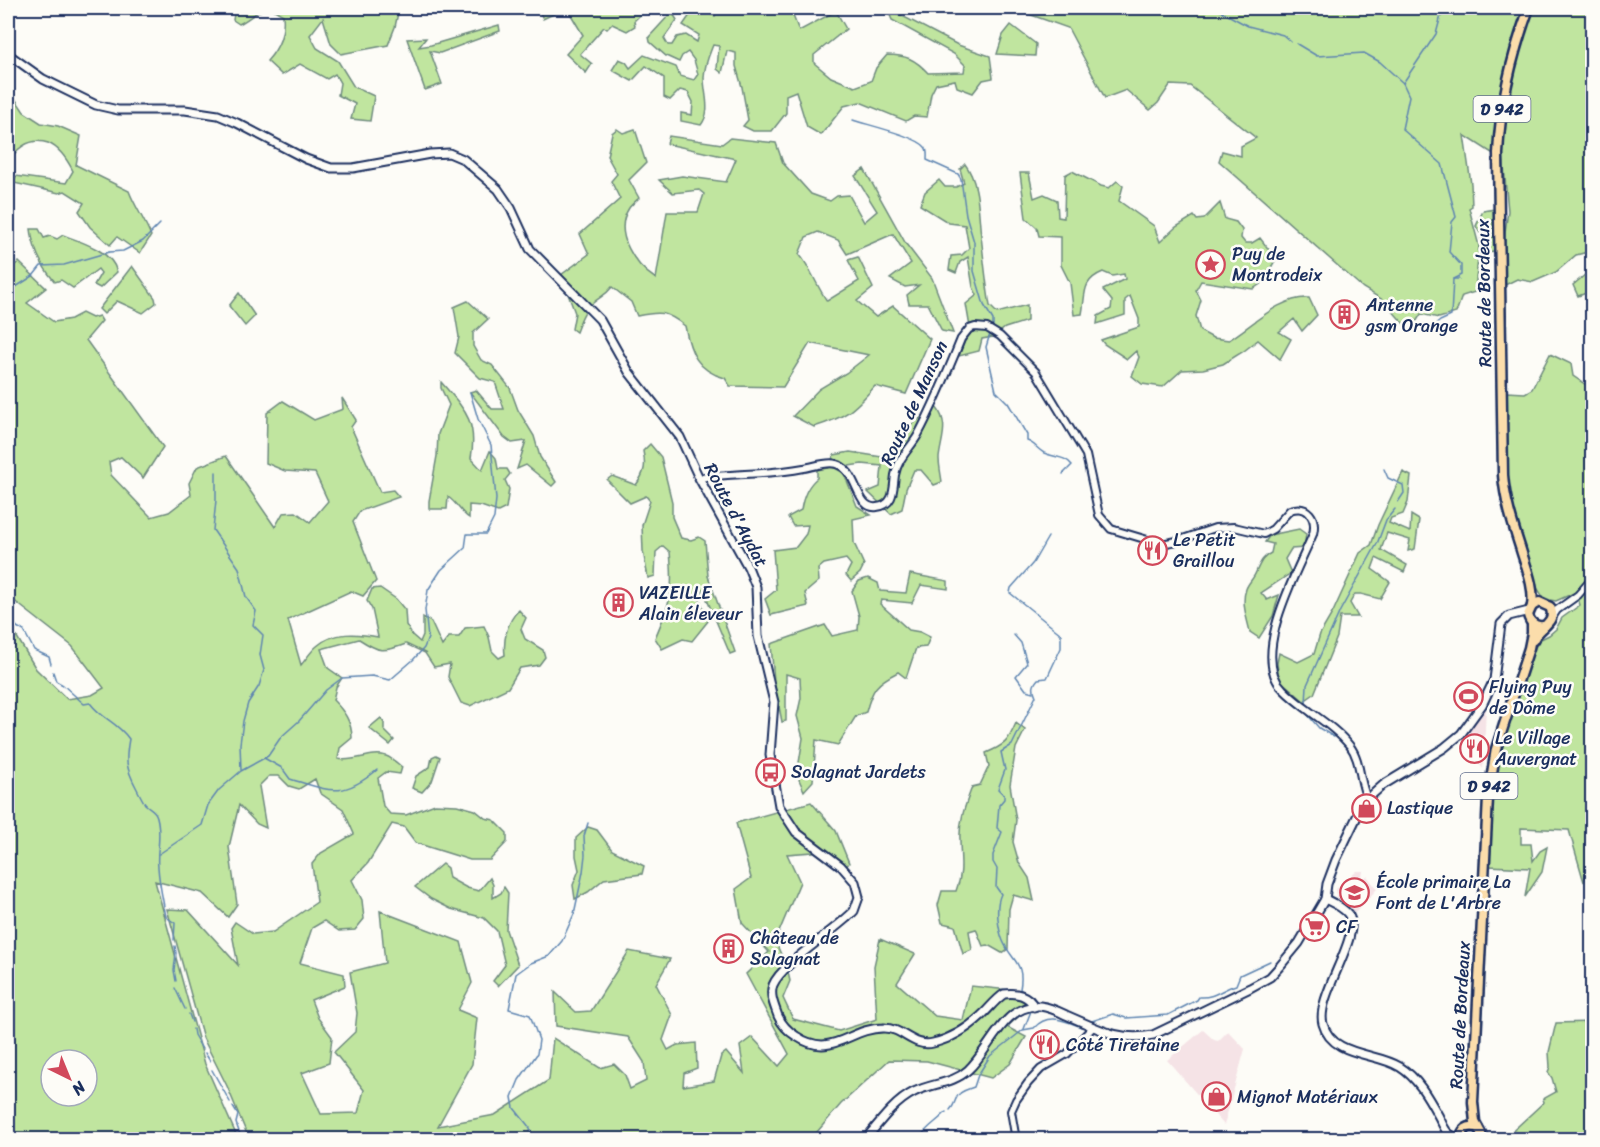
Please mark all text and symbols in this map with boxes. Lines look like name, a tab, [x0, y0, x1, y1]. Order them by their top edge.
road number: D 942	[1474, 96, 1530, 122]
street label: Route de Bordeaux	[1467, 218, 1501, 367]
place label: Puy de Montrodeix	[1232, 238, 1323, 291]
place icon: Puy de Montrodeix	[1195, 248, 1227, 280]
place label: Antenne gsm Orange	[1364, 289, 1458, 342]
building icon: Antenne gsm Orange	[1329, 299, 1361, 331]
street label: Route de Manson	[871, 335, 957, 471]
street label: Route d'Aydat	[695, 457, 777, 573]
place label: Le Petit Graillou	[1173, 524, 1236, 577]
restaurant icon: Le Petit Graillou	[1136, 534, 1168, 566]
place label: VAZEILLE Alain éleveur	[638, 577, 744, 630]
building icon: VAZEILLE Alain éleveur	[602, 587, 634, 619]
place label: Flying Puy de Dôme	[1489, 671, 1572, 724]
sports icon: Flying Puy de Dôme	[1452, 681, 1484, 713]
place label: Le Village Auvergnat	[1494, 722, 1577, 775]
restaurant icon: Le Village Auvergnat	[1458, 732, 1490, 764]
bus stop icon: Solagnat Jardets	[754, 756, 786, 788]
place label: Solagnat Jardets	[791, 756, 927, 788]
road number: D 942	[1460, 773, 1518, 799]
shop icon: Lastique	[1350, 792, 1382, 824]
place label: Lastique	[1387, 792, 1453, 824]
place label: École primaire La Font de L'Arbre	[1376, 866, 1511, 919]
school or university icon: École primaire La Font de L'Arbre	[1339, 876, 1371, 908]
supermarket icon: CF	[1299, 911, 1331, 943]
place label: CF	[1336, 911, 1358, 943]
place label: Château de Solagnat	[750, 922, 839, 975]
building icon: Château de Solagnat	[713, 932, 745, 964]
street label: Route de Bordeaux	[1440, 939, 1480, 1090]
restaurant icon: Côté Tiretaine	[1029, 1029, 1061, 1061]
place label: Côté Tiretaine	[1066, 1029, 1180, 1061]
north arrow	[39, 1048, 99, 1108]
text: N	[64, 1074, 94, 1104]
shop icon: Mignot Matériaux	[1200, 1081, 1232, 1113]
place label: Mignot Matériaux	[1237, 1081, 1378, 1113]

